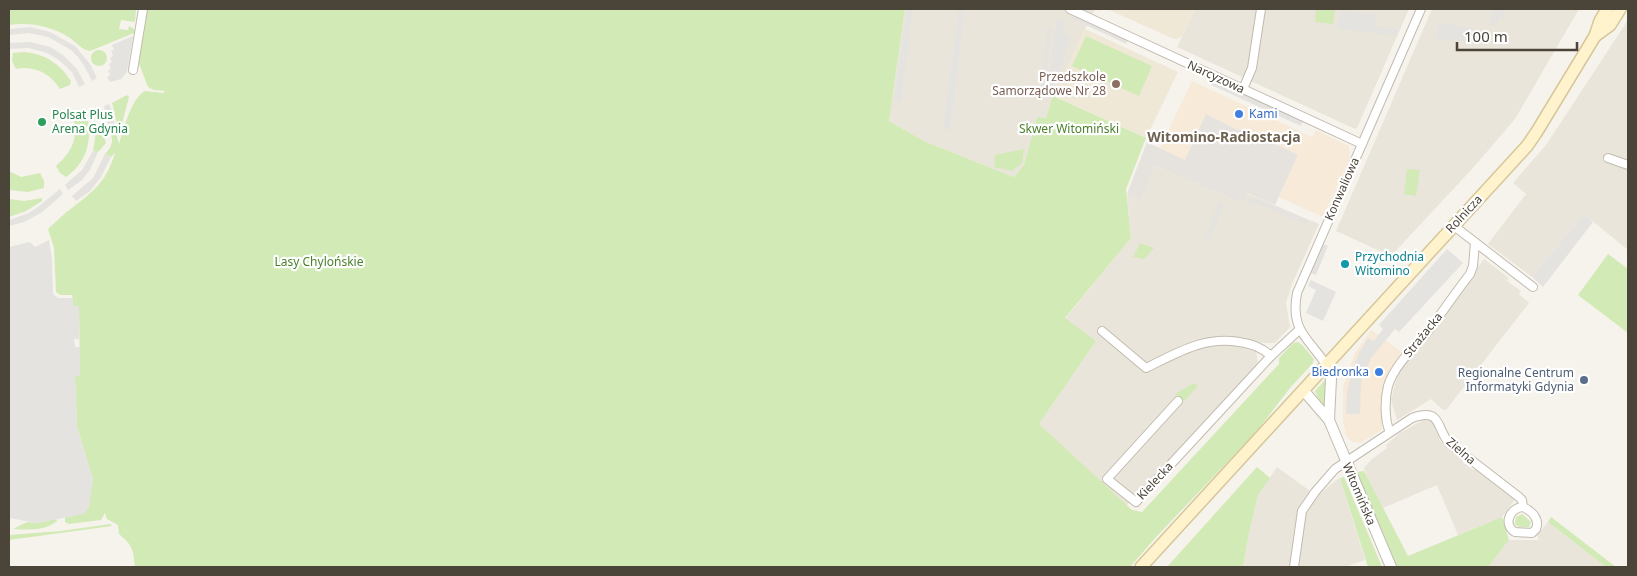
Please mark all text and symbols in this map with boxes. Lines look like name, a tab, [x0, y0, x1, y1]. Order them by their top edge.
scale bar	[1457, 20, 1577, 52]
text: 100 m	[1464, 26, 1508, 46]
street label: Narcyzowa	[1185, 56, 1248, 97]
place label: Przedszkole Samorządowe Nr 28	[992, 68, 1106, 99]
marker: Przedszkole Samorządowe Nr 28	[1110, 78, 1122, 90]
place label: Kami	[1249, 105, 1277, 122]
place label: Polsat Plus Arena Gdynia	[52, 106, 128, 137]
marker: Kami	[1233, 108, 1245, 120]
marker: Polsat Plus Arena Gdynia	[36, 116, 48, 128]
park label: Skwer Witomiński	[1019, 120, 1119, 137]
district label: Witomino-Radiostacja	[1147, 127, 1301, 146]
street label: Konwaliowa	[1320, 154, 1363, 223]
street label: Rolnicza	[1442, 191, 1486, 236]
place label: Przychodnia Witomino	[1355, 248, 1424, 279]
park label: Lasy Chylońskie	[275, 253, 364, 270]
marker: Przychodnia Witomino	[1339, 258, 1351, 270]
street label: Strażacka	[1399, 308, 1446, 361]
place label: Biedronka	[1311, 363, 1369, 380]
place label: Regionalne Centrum Informatyki Gdynia	[1458, 364, 1574, 395]
marker: Biedronka	[1373, 366, 1385, 378]
marker: Regionalne Centrum Informatyki Gdynia	[1578, 374, 1590, 386]
street label: Zielna	[1443, 433, 1480, 468]
street label: Kielecka	[1133, 458, 1177, 503]
street label: Witomińska	[1339, 460, 1380, 528]

